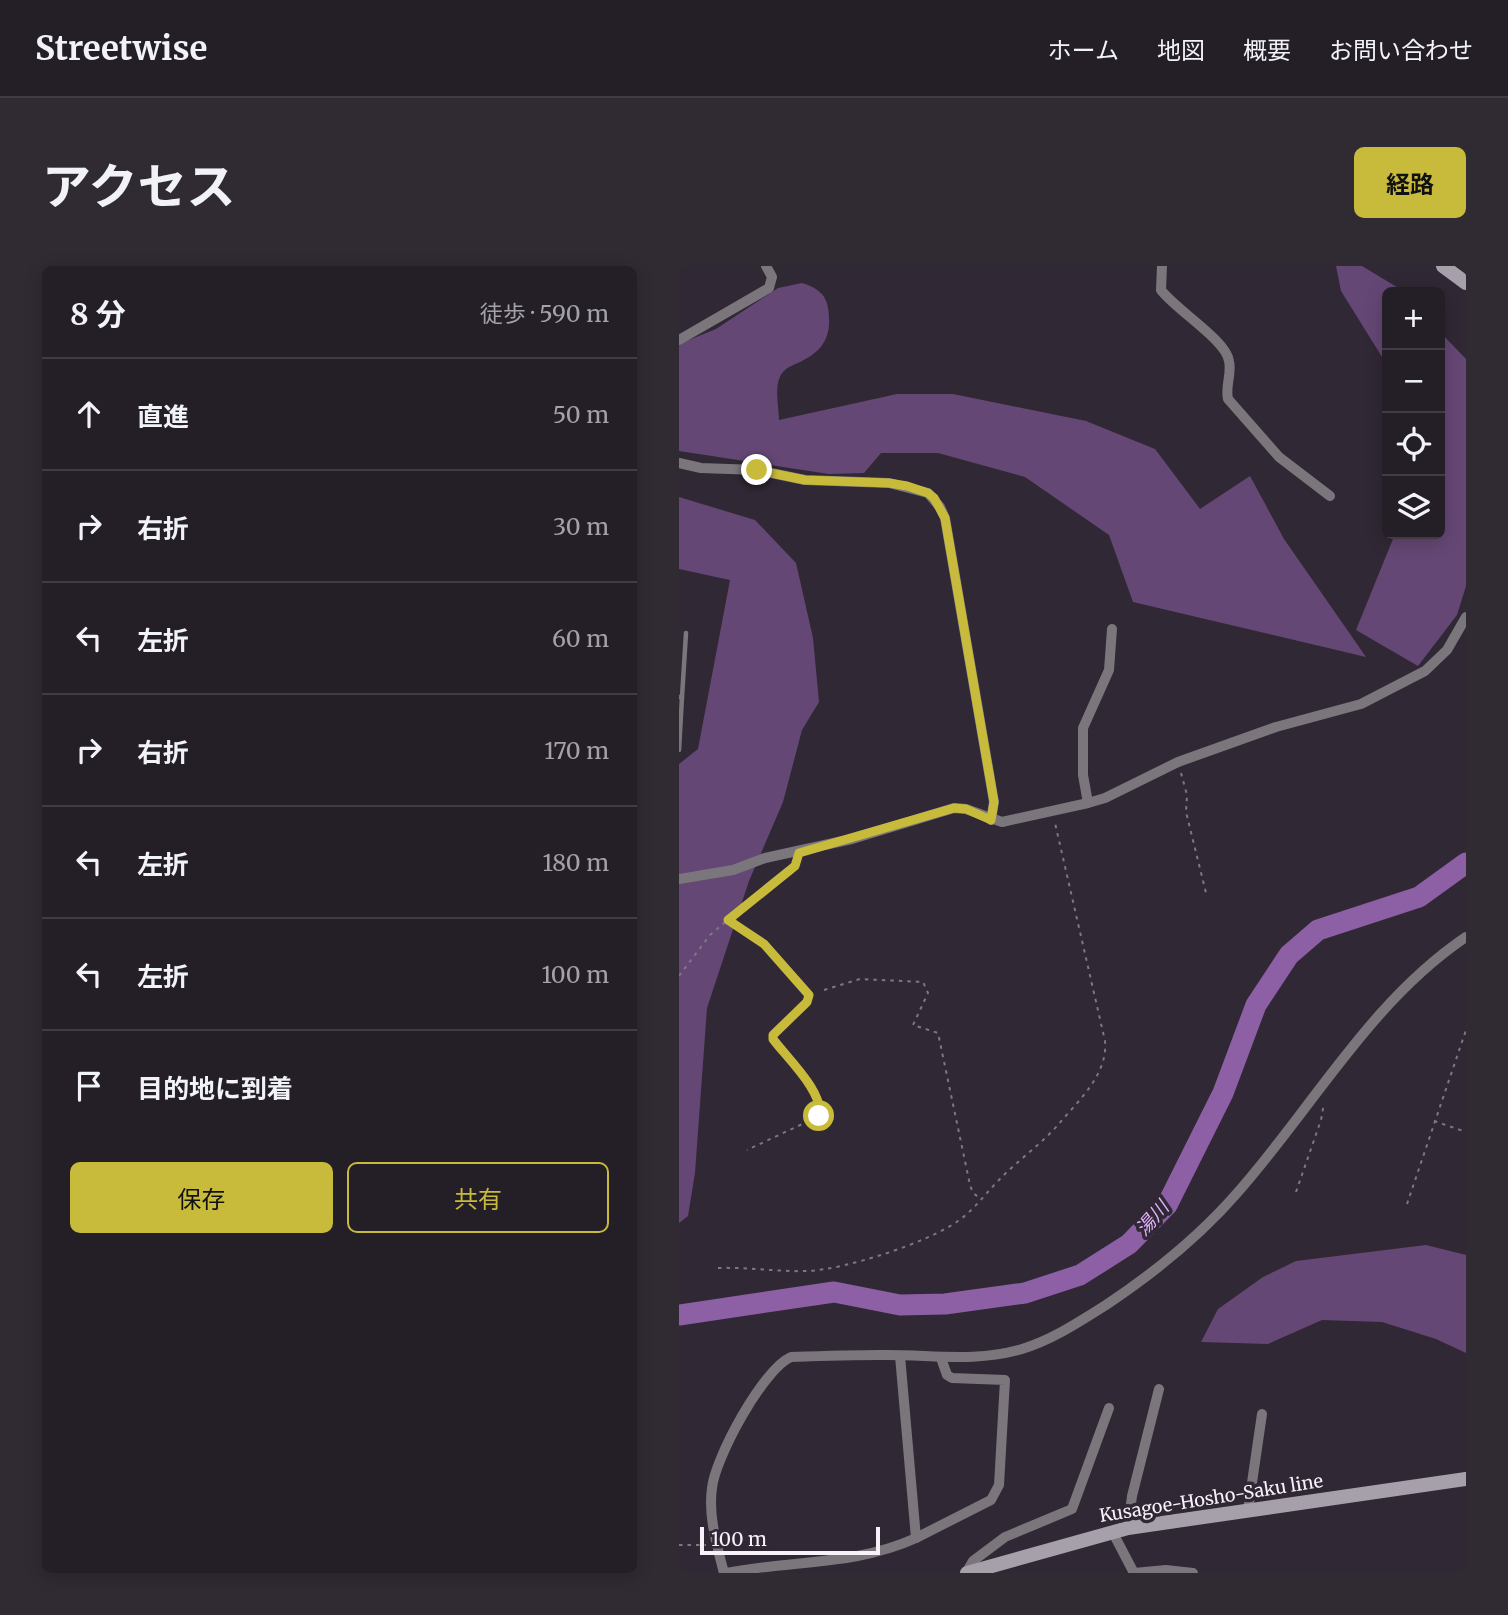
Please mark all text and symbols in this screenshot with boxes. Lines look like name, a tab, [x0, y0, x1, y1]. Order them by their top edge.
text: Streetwise	[35, 28, 207, 69]
text: ホーム	[1048, 35, 1119, 66]
text: 地図	[1157, 35, 1205, 66]
text: 概要	[1243, 35, 1291, 66]
text: お問い合わせ	[1329, 35, 1473, 66]
button: 経路	[1354, 147, 1466, 218]
text: アクセス	[42, 156, 236, 217]
map controls	[1382, 287, 1445, 539]
button: +	[1382, 287, 1445, 350]
text: 8 分	[70, 295, 126, 333]
text: 徒歩 · 590 m	[480, 299, 609, 328]
button: −	[1382, 350, 1445, 413]
icon: ahead	[70, 395, 108, 433]
text: 直進	[137, 400, 189, 433]
text: 50 m	[553, 400, 609, 429]
button: locate	[1382, 413, 1445, 476]
route end	[741, 454, 772, 485]
button: layers	[1382, 476, 1445, 539]
icon: right	[70, 507, 108, 545]
text: 右折	[137, 512, 189, 545]
text: 30 m	[553, 512, 609, 541]
icon: left	[70, 619, 108, 657]
text: 左折	[137, 624, 189, 657]
text: 60 m	[552, 624, 609, 653]
icon: right	[70, 731, 108, 769]
text: 右折	[137, 736, 189, 769]
text: 170 m	[544, 736, 609, 765]
icon: left	[70, 843, 108, 881]
text: 左折	[137, 848, 189, 881]
text: 180 m	[543, 848, 609, 877]
icon: left	[70, 955, 108, 993]
text: 左折	[137, 960, 189, 993]
text: 100 m	[541, 960, 609, 989]
icon: arrive	[70, 1067, 108, 1105]
text: 目的地に到着	[137, 1072, 293, 1105]
route start	[803, 1100, 834, 1131]
button: 保存	[70, 1162, 333, 1233]
button: 共有	[347, 1162, 609, 1233]
water label: 湯川	[1130, 1194, 1175, 1240]
street label: Kusagoe-Hosho-Saku line	[1098, 1469, 1324, 1527]
scale bar	[700, 1524, 880, 1556]
text: 100 m	[711, 1527, 767, 1551]

